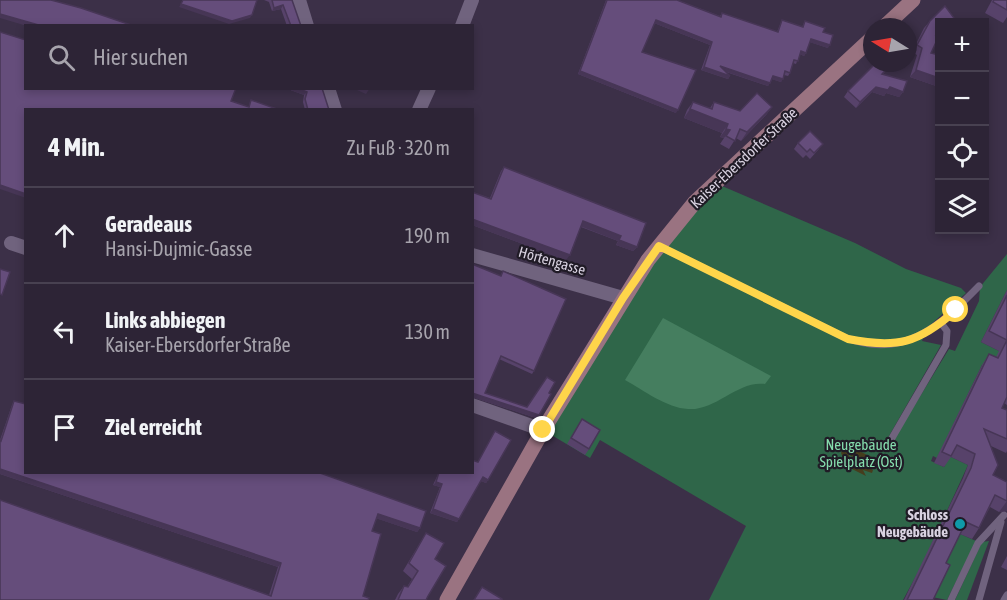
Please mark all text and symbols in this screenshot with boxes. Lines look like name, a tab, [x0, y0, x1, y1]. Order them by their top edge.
north arrow	[863, 18, 917, 72]
map controls	[935, 18, 989, 234]
button: +	[935, 18, 989, 72]
search box	[24, 24, 474, 90]
icon: search	[45, 41, 78, 74]
text: Hier suchen	[93, 44, 188, 70]
button: −	[935, 72, 989, 126]
street label: Kaiser-Ebersdorfer Straße	[687, 104, 801, 211]
button: locate	[935, 126, 989, 180]
text: 4 Min.	[48, 132, 104, 162]
text: Zu Fuß · 320 m	[347, 136, 450, 159]
button: layers	[935, 180, 989, 234]
text: Geradeaus	[105, 211, 192, 237]
icon: ahead	[48, 219, 81, 252]
text: 190 m	[405, 224, 450, 247]
text: Hansi-Dujmic-Gasse	[105, 237, 252, 260]
street label: Hörtengasse	[517, 243, 588, 278]
route start	[942, 296, 968, 322]
text: Links abbiegen	[105, 307, 226, 333]
icon: left	[48, 315, 81, 348]
text: 130 m	[405, 320, 450, 343]
text: Kaiser-Ebersdorfer Straße	[105, 333, 291, 356]
icon: arrive	[48, 411, 81, 444]
text: Ziel erreicht	[105, 414, 202, 440]
route end	[529, 416, 555, 442]
park label: Neugebäude Spielplatz (Ost)	[819, 436, 903, 470]
place label: Schloss Neugebäude	[877, 506, 949, 540]
marker: Schloss Neugebäude	[953, 517, 967, 531]

